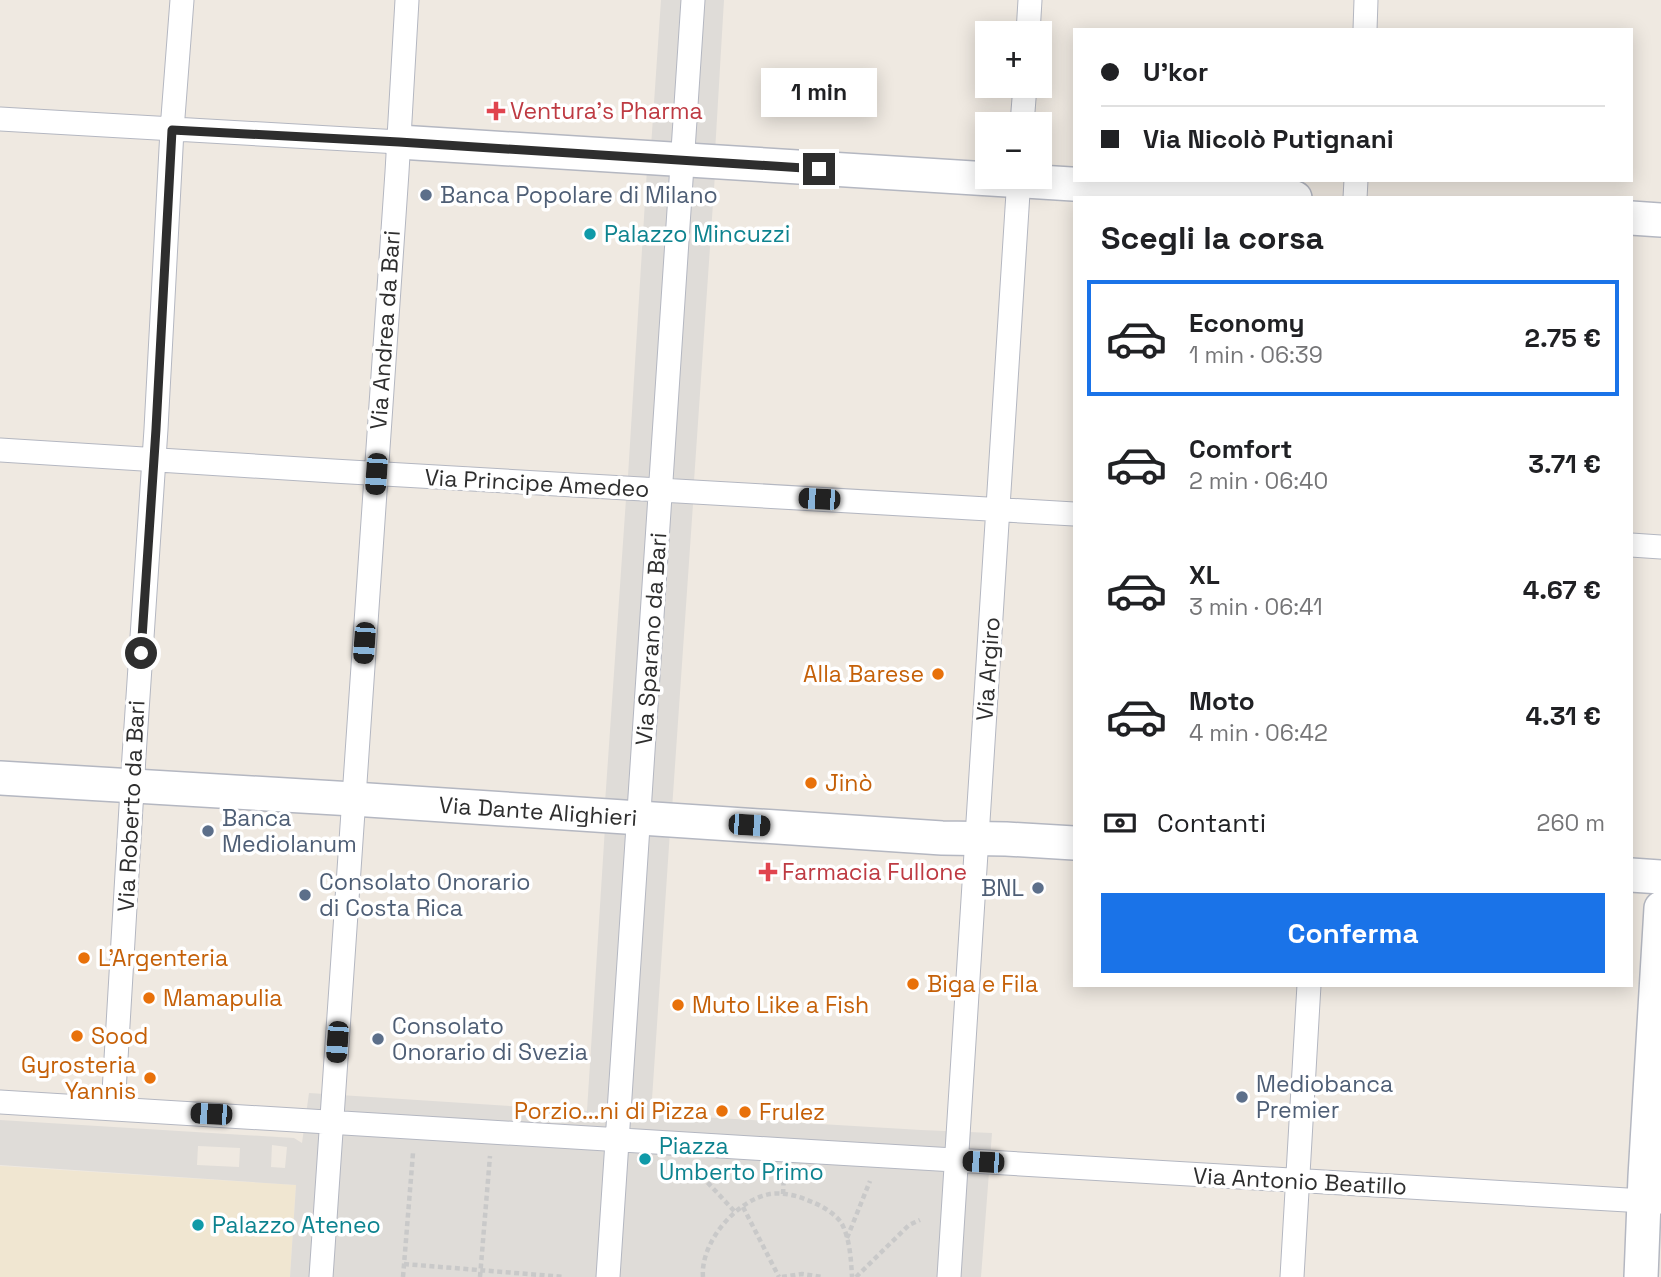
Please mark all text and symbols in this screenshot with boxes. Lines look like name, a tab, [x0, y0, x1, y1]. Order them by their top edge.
map controls	[975, 21, 1052, 189]
button: +	[975, 21, 1052, 98]
text: U'kor	[1143, 55, 1208, 89]
callout: 1 min	[761, 68, 877, 116]
text: 1 min	[791, 77, 847, 107]
place label: Ventura's Pharma	[510, 96, 703, 126]
marker: Ventura's Pharma	[488, 103, 504, 119]
button: −	[975, 112, 1052, 189]
text: Via Nicolò Putignani	[1143, 122, 1394, 156]
route end	[803, 153, 835, 185]
place label: Banca Popolare di Milano	[440, 180, 718, 210]
marker: Banca Popolare di Milano	[418, 187, 434, 203]
text: Scegli la corsa	[1101, 218, 1324, 258]
place label: Palazzo Mincuzzi	[604, 219, 790, 249]
marker: Palazzo Mincuzzi	[582, 226, 598, 242]
street label: Via Andrea da Bari	[363, 229, 407, 431]
text: Economy	[1189, 306, 1305, 340]
icon: car	[1105, 307, 1168, 370]
text: 2.75 €	[1524, 321, 1601, 355]
text: 1 min · 06:39	[1189, 340, 1323, 370]
text: Comfort	[1189, 432, 1292, 466]
icon: car	[1105, 433, 1168, 496]
text: 3.71 €	[1528, 447, 1601, 481]
car	[365, 452, 388, 496]
street label: Via Principe Amedeo	[424, 462, 650, 504]
text: 2 min · 06:40	[1189, 466, 1328, 496]
car	[798, 487, 841, 511]
street label: Via Sparano da Bari	[629, 531, 673, 747]
text: XL	[1189, 558, 1220, 592]
icon: car	[1105, 559, 1168, 622]
text: 4.67 €	[1523, 573, 1601, 607]
text: 3 min · 06:41	[1189, 592, 1323, 622]
street label: Via Argiro	[969, 616, 1007, 722]
car	[353, 621, 376, 665]
route start	[125, 637, 157, 669]
place label: Alla Barese	[803, 659, 924, 689]
marker: Alla Barese	[930, 666, 946, 682]
text: Moto	[1189, 684, 1255, 718]
icon: car	[1105, 685, 1168, 748]
street label: Via Roberto da Bari	[110, 699, 152, 913]
text: 4.31 €	[1525, 699, 1601, 733]
text: 4 min · 06:42	[1189, 718, 1328, 748]
place label: Jinò	[825, 768, 873, 798]
marker: Jinò	[803, 775, 819, 791]
street label: Via Dante Alighieri	[438, 790, 638, 833]
place label: Banca Mediolanum	[222, 803, 357, 859]
icon: cash	[1101, 804, 1139, 842]
text: Contanti	[1157, 806, 1266, 840]
text: 260 m	[1537, 808, 1605, 838]
car	[728, 813, 771, 837]
marker: Banca Mediolanum	[200, 823, 216, 839]
place label: Farmacia Fullone	[782, 857, 967, 887]
marker: Farmacia Fullone	[760, 864, 776, 880]
place label: Consolato Onorario di Costa Rica	[319, 867, 531, 923]
place label: BNL	[981, 873, 1024, 903]
marker: BNL	[1030, 880, 1046, 896]
marker: Consolato Onorario di Costa Rica	[297, 887, 313, 903]
button: Conferma	[1101, 893, 1605, 973]
place label: L'Argenteria	[98, 943, 228, 973]
marker: L'Argenteria	[76, 950, 92, 966]
place label: Biga e Fila	[927, 969, 1038, 999]
marker: Biga e Fila	[905, 976, 921, 992]
place label: Mamapulia	[163, 983, 283, 1013]
marker: Mamapulia	[141, 990, 157, 1006]
place label: Muto Like a Fish	[692, 990, 869, 1020]
marker: Muto Like a Fish	[670, 997, 686, 1013]
place label: Consolato Onorario di Svezia	[392, 1011, 588, 1067]
car	[326, 1020, 349, 1064]
place label: Sood	[91, 1021, 148, 1051]
marker: Sood	[69, 1028, 85, 1044]
marker: Consolato Onorario di Svezia	[370, 1031, 386, 1047]
place label: Gyrosteria Yannis	[21, 1050, 136, 1106]
place label: Mediobanca Premier	[1256, 1069, 1393, 1125]
marker: Gyrosteria Yannis	[142, 1070, 158, 1086]
marker: Mediobanca Premier	[1234, 1089, 1250, 1105]
place label: Porzio...ni di Pizza	[514, 1096, 708, 1126]
place label: Frulez	[759, 1097, 825, 1127]
car	[190, 1102, 233, 1126]
marker: Porzio...ni di Pizza	[714, 1103, 730, 1119]
marker: Frulez	[737, 1104, 753, 1120]
place label: Piazza Umberto Primo	[659, 1131, 824, 1187]
car	[962, 1150, 1005, 1174]
marker: Piazza Umberto Primo	[637, 1151, 653, 1167]
street label: Via Antonio Beatillo	[1192, 1160, 1408, 1202]
place label: Palazzo Ateneo	[212, 1210, 381, 1240]
marker: Palazzo Ateneo	[190, 1217, 206, 1233]

